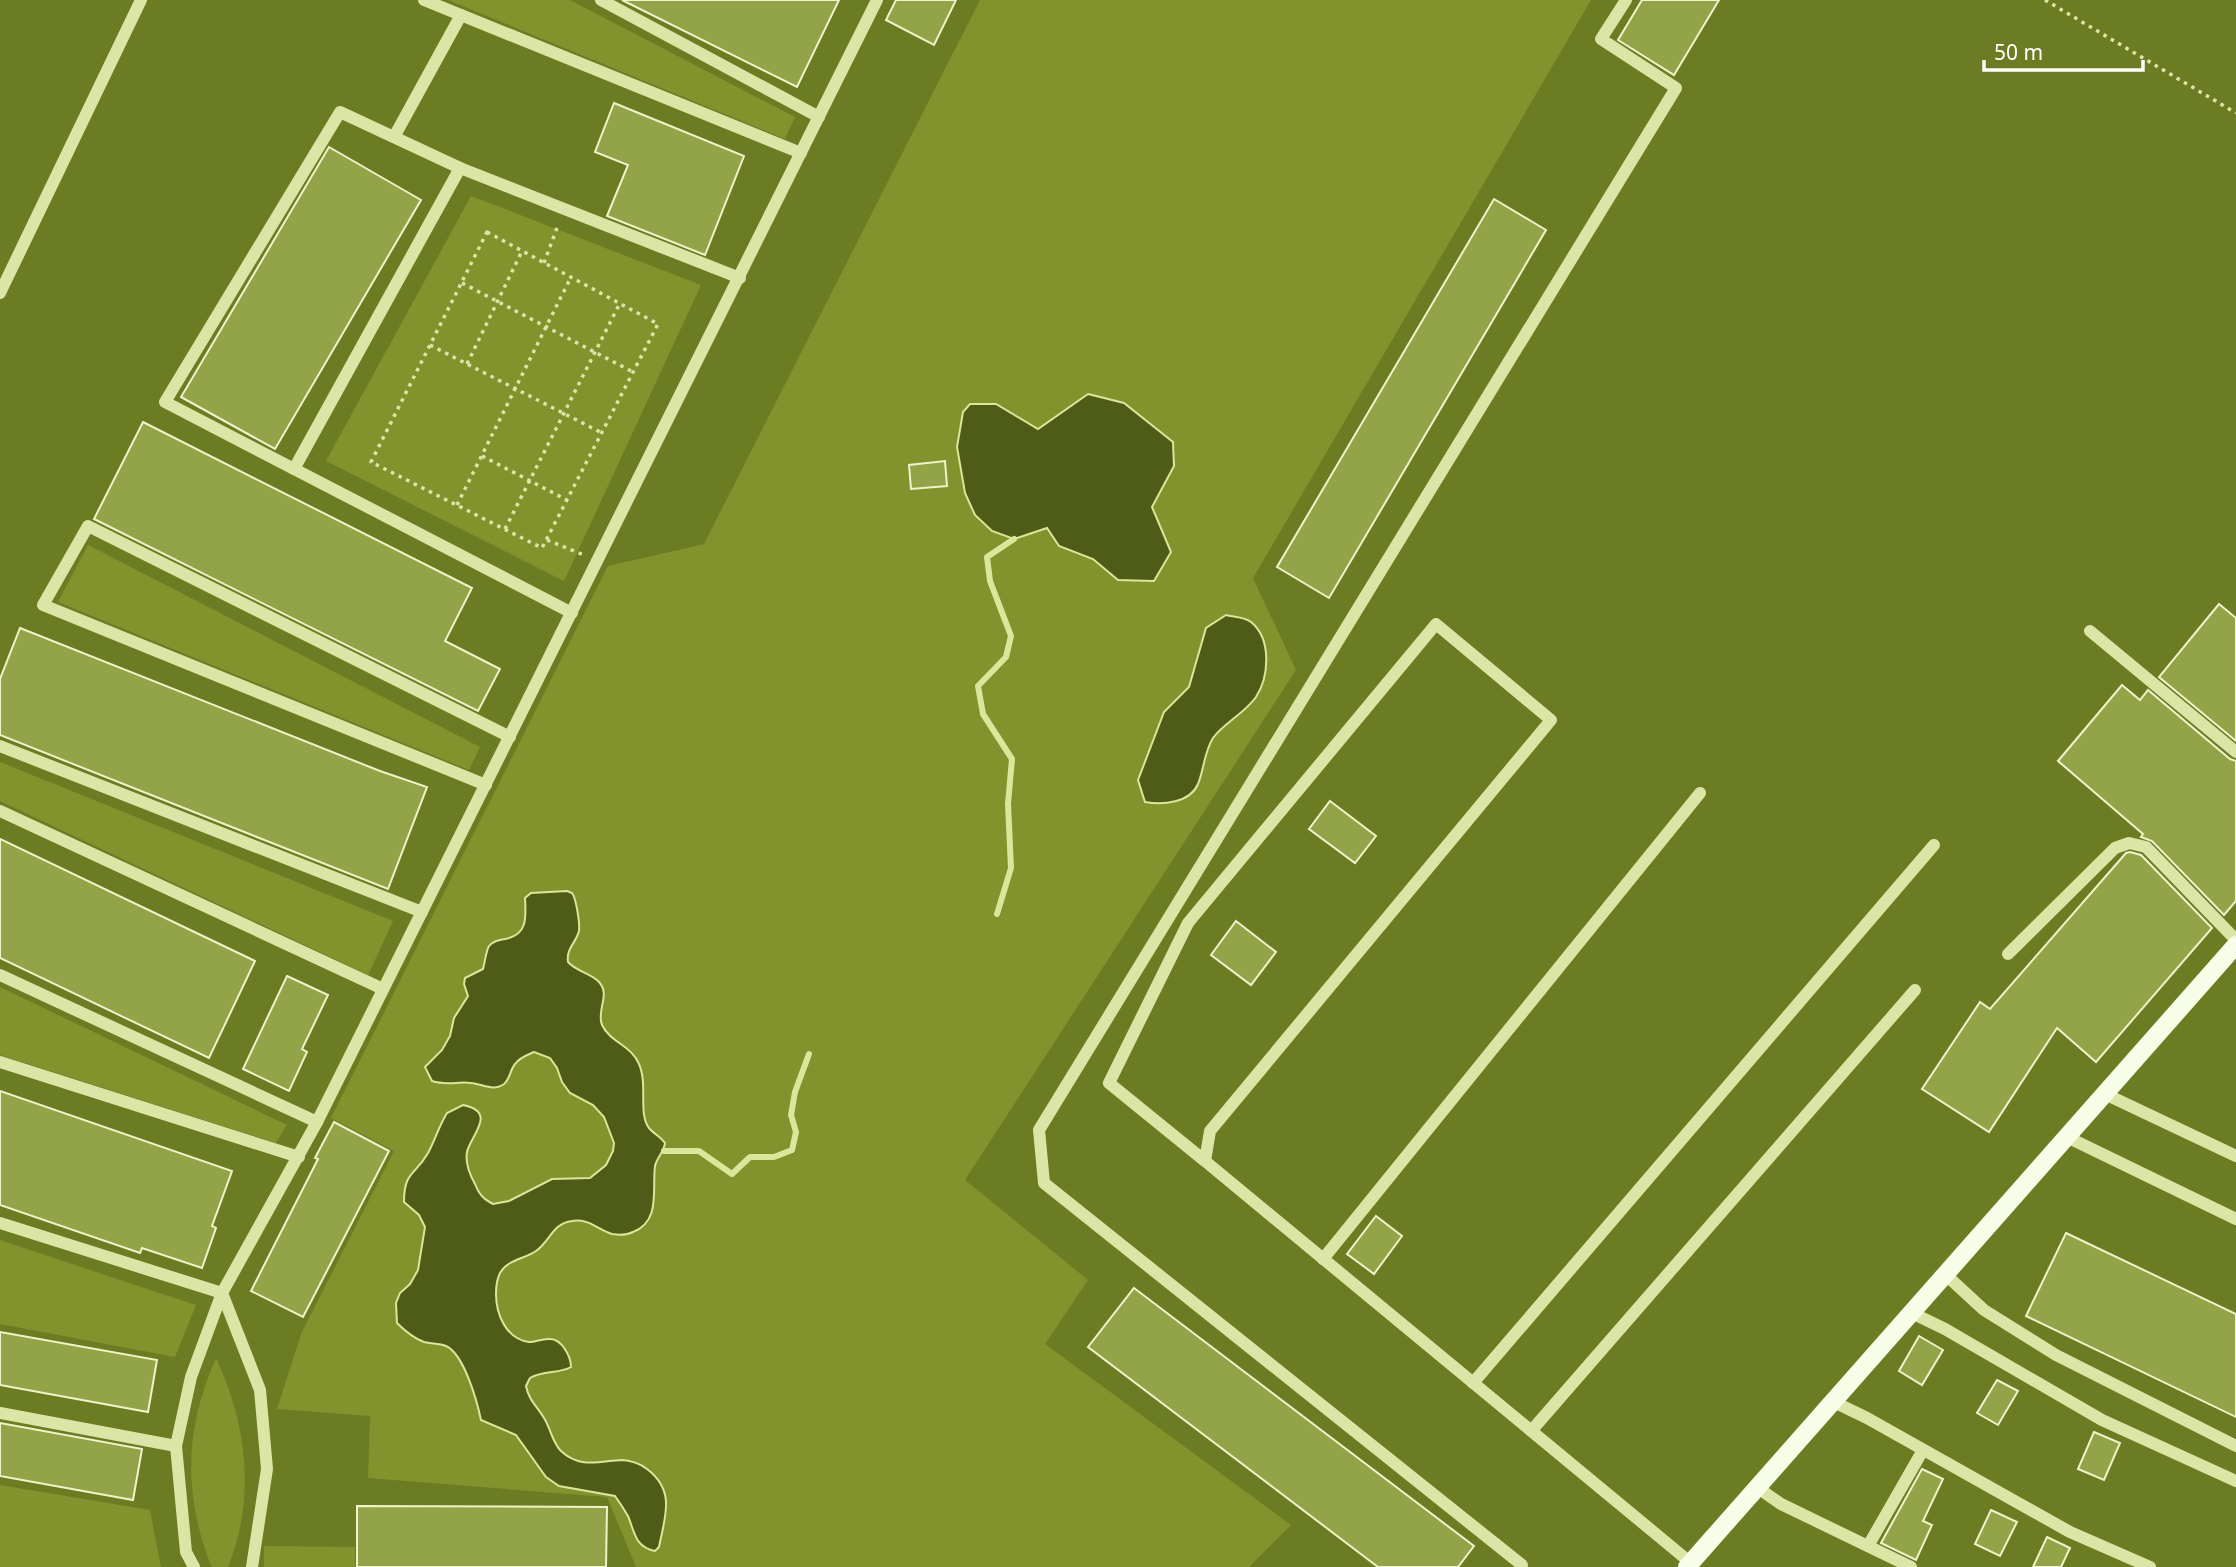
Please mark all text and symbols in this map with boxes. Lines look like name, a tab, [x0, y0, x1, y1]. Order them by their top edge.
scale bar	[1984, 28, 2143, 72]
text: 50 m	[1994, 38, 2043, 66]

